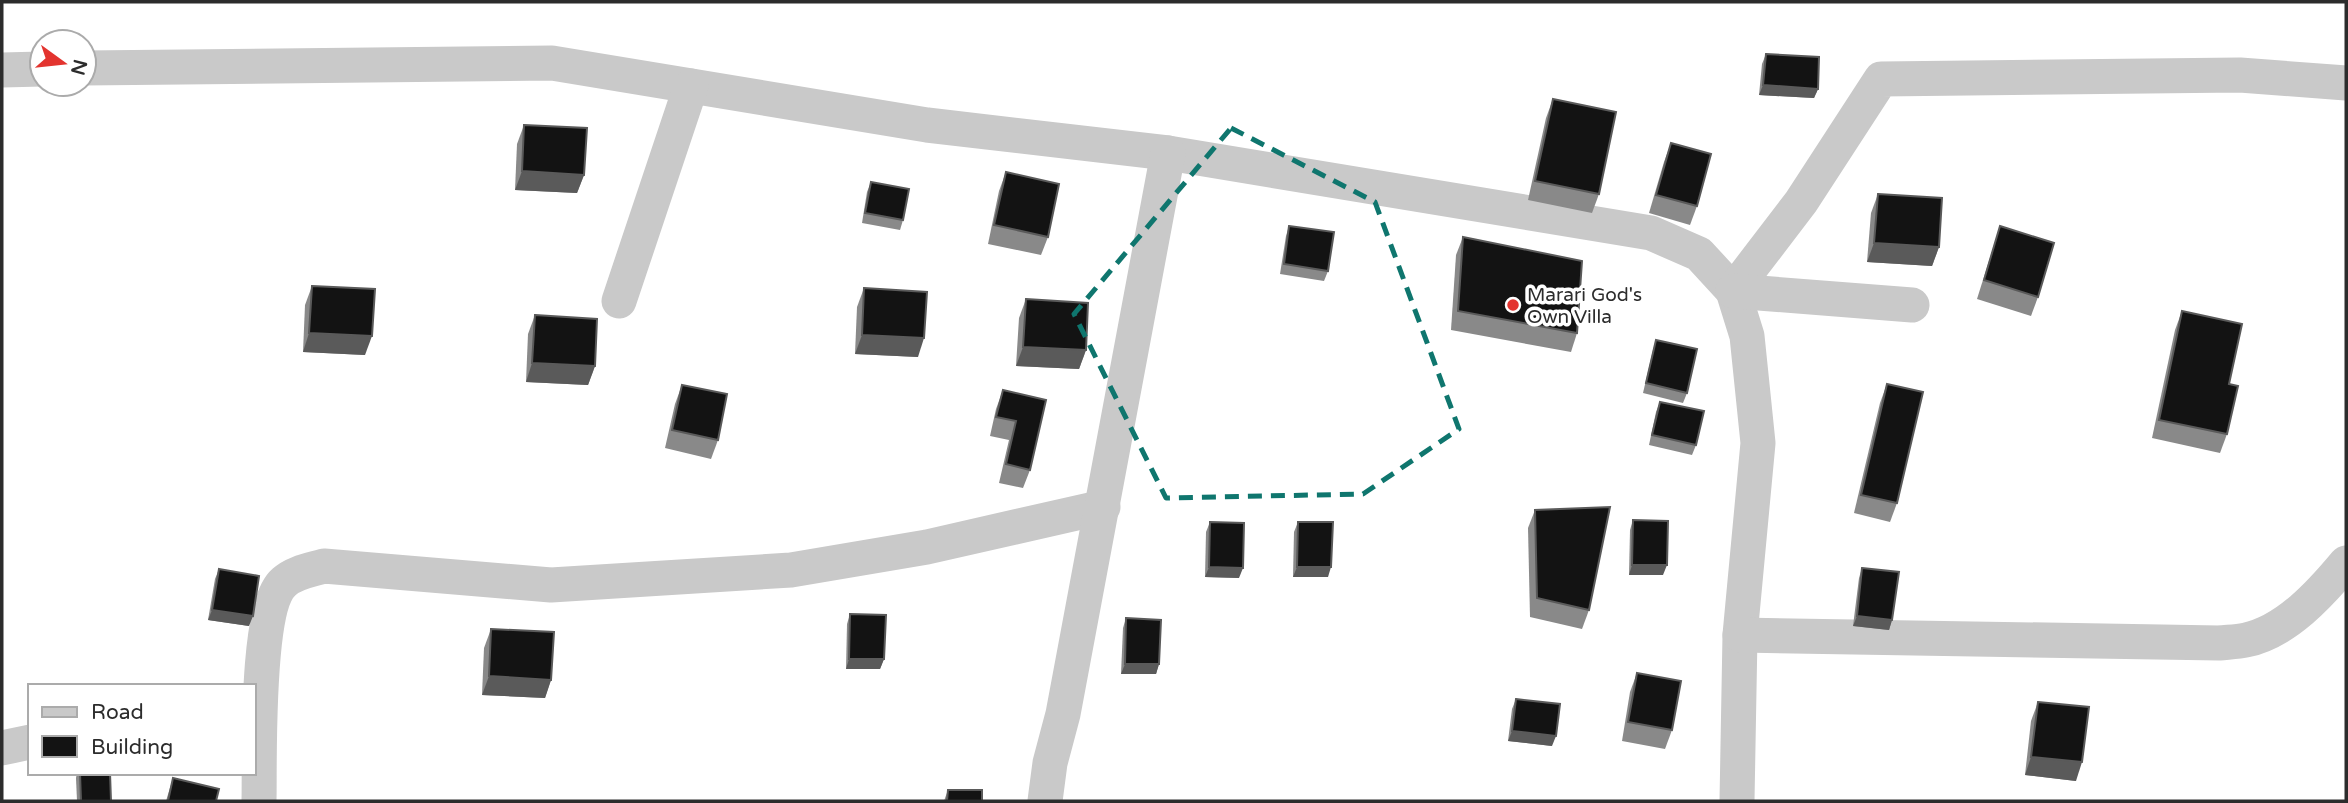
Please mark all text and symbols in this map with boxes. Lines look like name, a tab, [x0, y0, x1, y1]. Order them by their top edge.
north arrow	[28, 28, 98, 98]
text: N	[66, 57, 91, 77]
place label: Marari God's Own Villa	[1527, 284, 1642, 328]
marker: Marari God's Own Villa	[1505, 297, 1521, 313]
legend	[28, 684, 256, 775]
text: Road	[91, 700, 144, 725]
text: Building	[91, 735, 173, 760]

